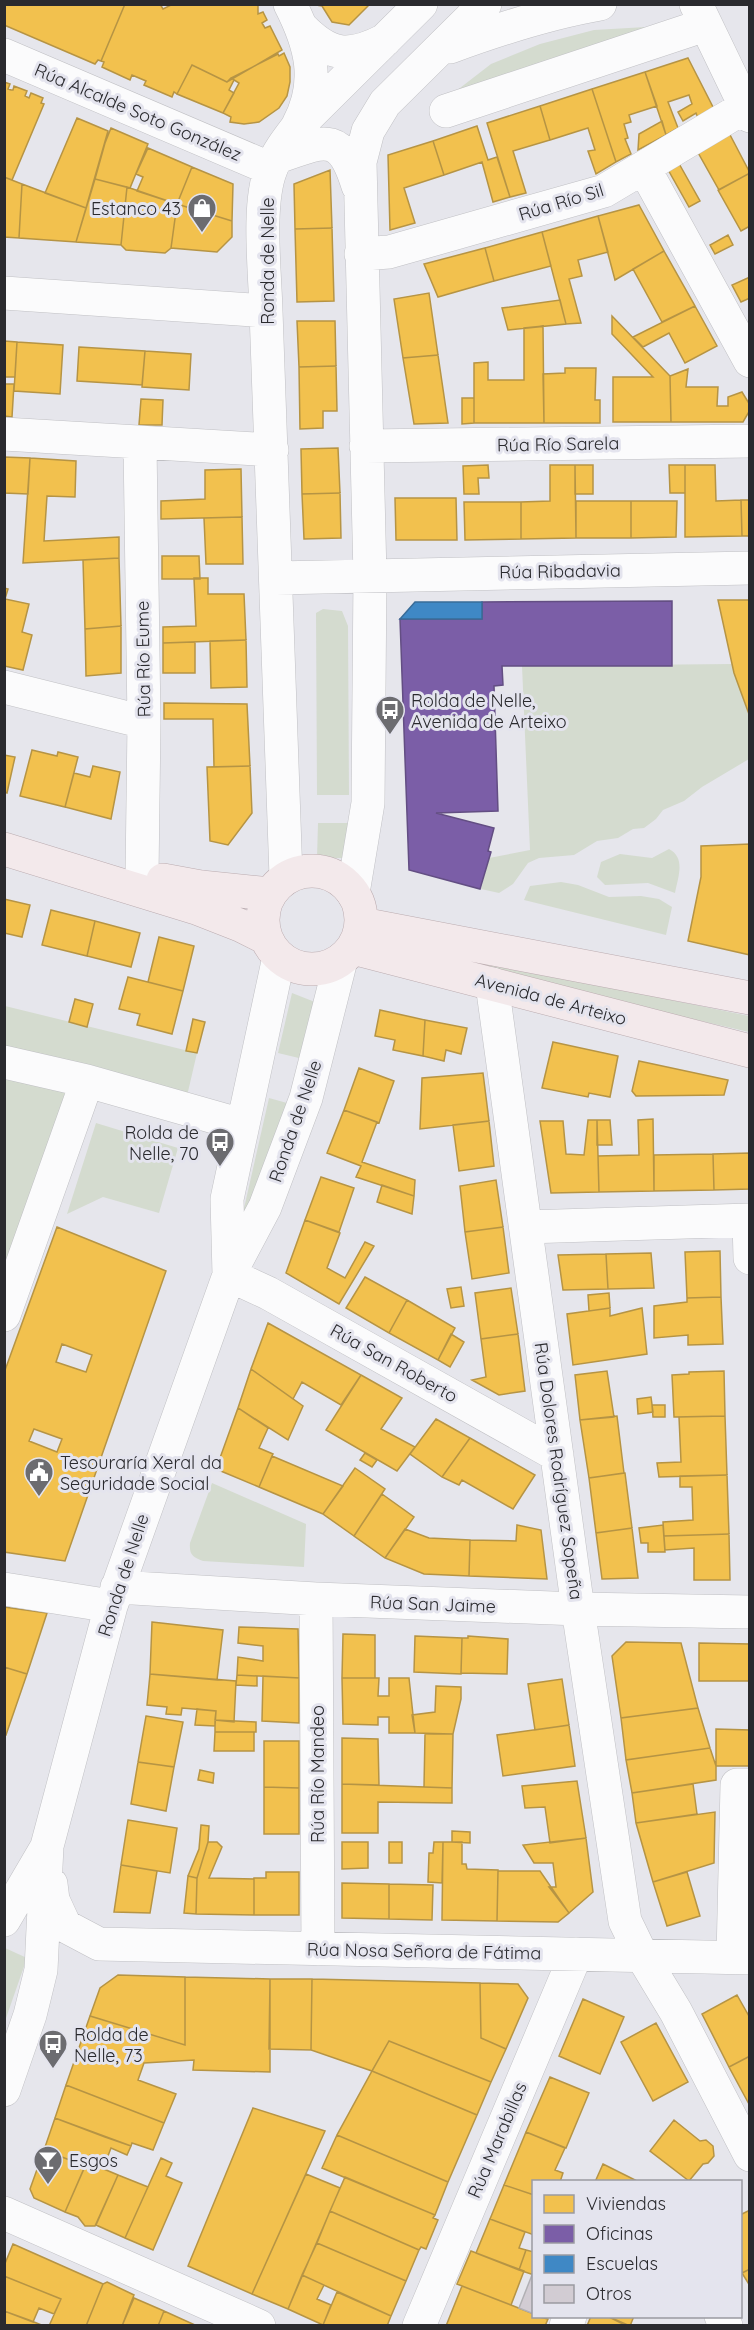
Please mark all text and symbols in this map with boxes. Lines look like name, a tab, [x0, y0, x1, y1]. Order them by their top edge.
street label: Rúa Alcalde Soto González	[31, 58, 245, 166]
street label: Rúa Río Sil	[516, 178, 606, 226]
shop icon: Estanco 43	[186, 192, 218, 234]
place label: Estanco 43	[91, 197, 181, 220]
street label: Ronda de Nelle	[256, 197, 279, 325]
street label: Rúa Río Sarela	[497, 431, 619, 457]
street label: Rúa Ribadavia	[499, 558, 621, 584]
street label: Rúa Río Eume	[130, 601, 156, 717]
place label: Rolda de Nelle, Avenida de Arteixo	[411, 689, 567, 733]
bus stop icon: Rolda de Nelle, Avenida de Arteixo	[374, 694, 406, 736]
street label: Avenida de Arteixo	[473, 968, 629, 1030]
street label: Ronda de Nelle	[263, 1057, 327, 1185]
place label: Rolda de Nelle, 70	[124, 1121, 199, 1165]
bus stop icon: Rolda de Nelle, 70	[204, 1126, 236, 1168]
street label: Rúa San Roberto	[326, 1319, 462, 1407]
street label: Rúa Dolores Rodríguez Sopeña	[530, 1341, 588, 1601]
place label: Tesouraría Xeral da Seguridade Social	[60, 1451, 222, 1495]
public building icon: Tesouraría Xeral da Seguridade Social	[23, 1456, 55, 1498]
street label: Ronda de Nelle	[92, 1511, 154, 1639]
street label: Rúa San Jaime	[370, 1590, 496, 1618]
street label: Rúa Río Mandeo	[306, 1705, 329, 1843]
street label: Rúa Nosa Señora de Fátima	[307, 1937, 541, 1965]
place label: Rolda de Nelle, 73	[74, 2023, 149, 2067]
bus stop icon: Rolda de Nelle, 73	[37, 2028, 69, 2070]
street label: Rúa Marabillas	[462, 2079, 532, 2201]
bar icon: Esgos	[32, 2144, 64, 2186]
place label: Esgos	[69, 2149, 118, 2172]
legend	[532, 2180, 742, 2318]
text: Viviendas	[586, 2192, 666, 2215]
text: Oficinas	[586, 2222, 653, 2245]
text: Escuelas	[586, 2252, 658, 2275]
text: Otros	[586, 2282, 632, 2305]

